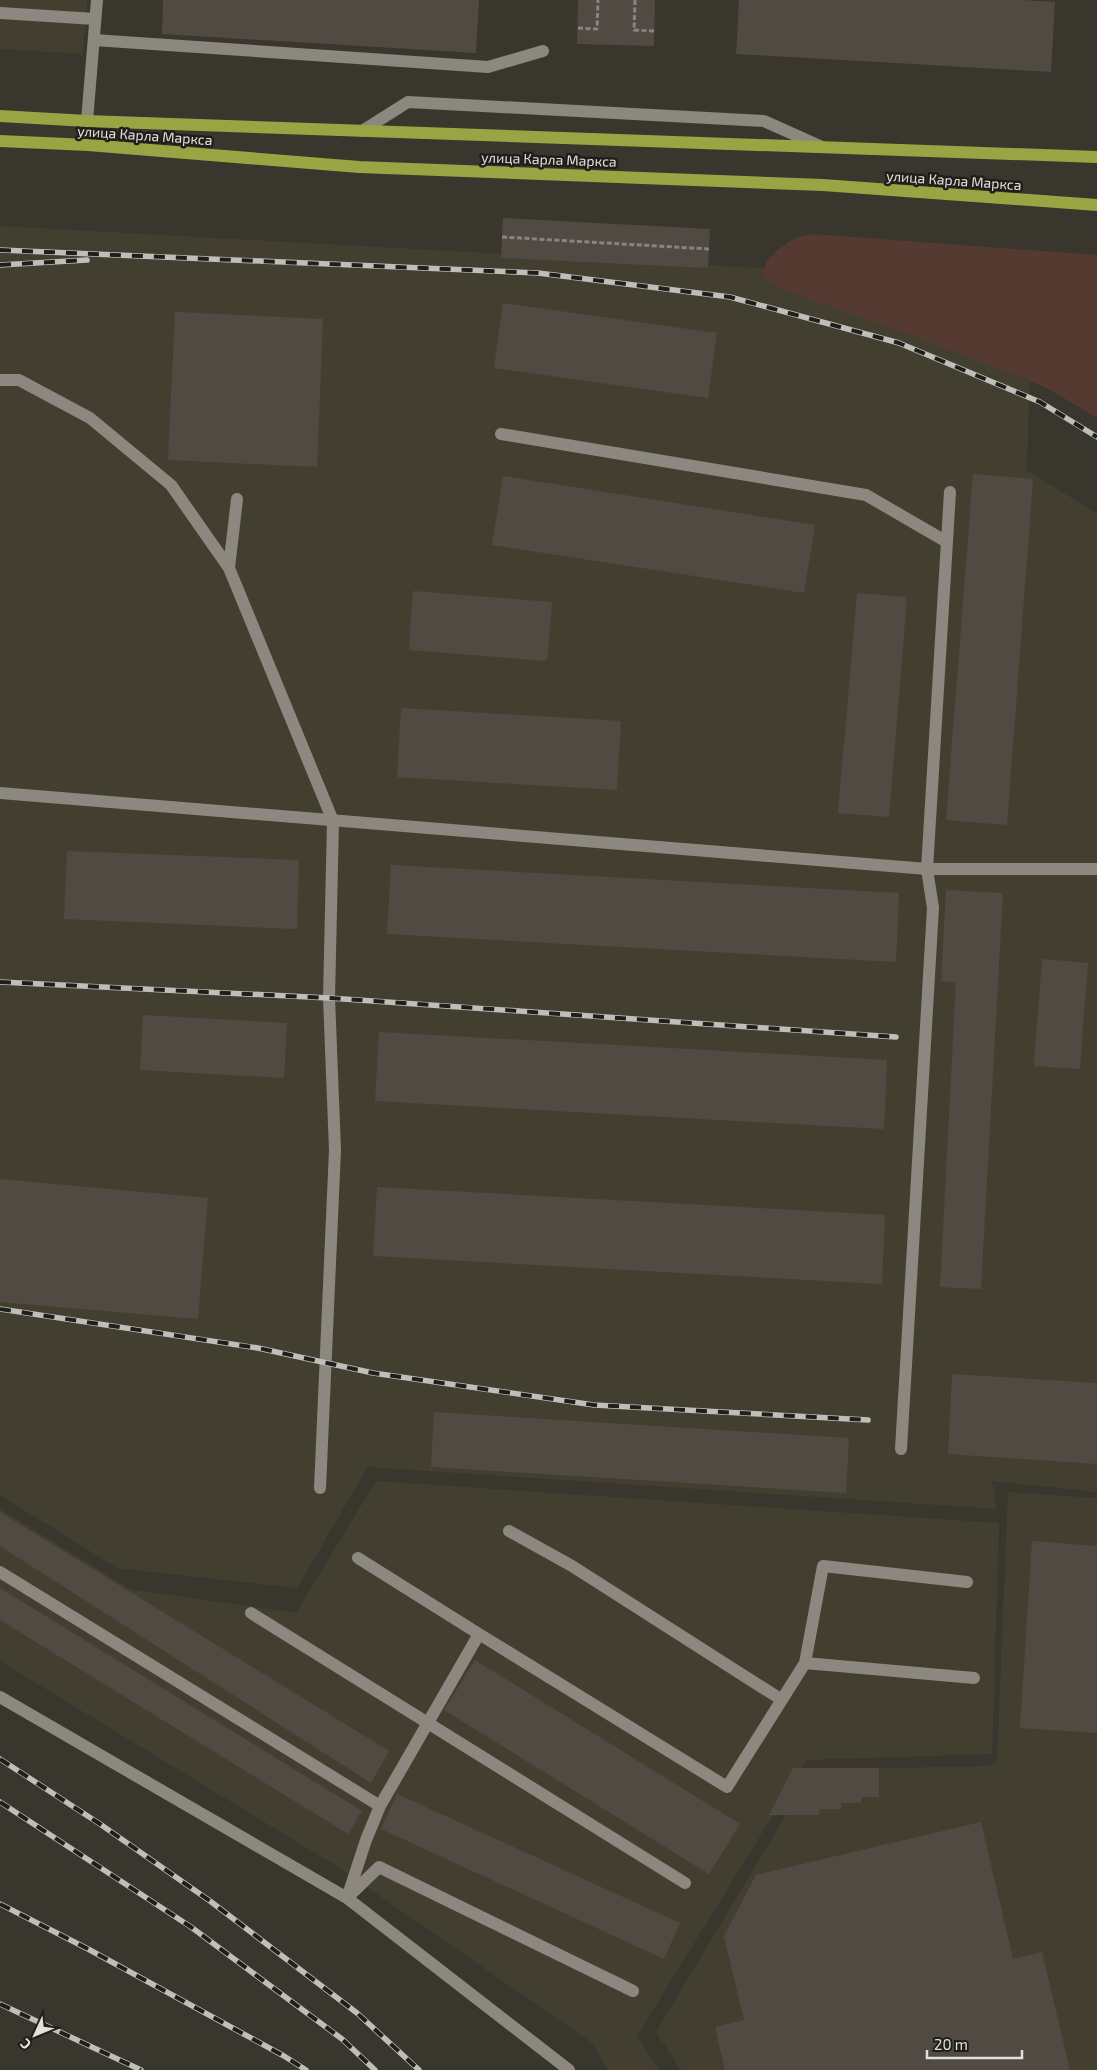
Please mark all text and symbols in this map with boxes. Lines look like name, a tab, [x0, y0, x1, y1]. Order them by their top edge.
street label: улица Карла Маркса	[77, 122, 213, 148]
street label: улица Карла Маркса	[481, 148, 617, 170]
street label: улица Карла Маркса	[886, 167, 1022, 193]
north arrow	[10, 2010, 60, 2060]
scale bar	[927, 2028, 1022, 2060]
text: 20 m	[934, 2035, 968, 2053]
text: С	[16, 2036, 34, 2053]

